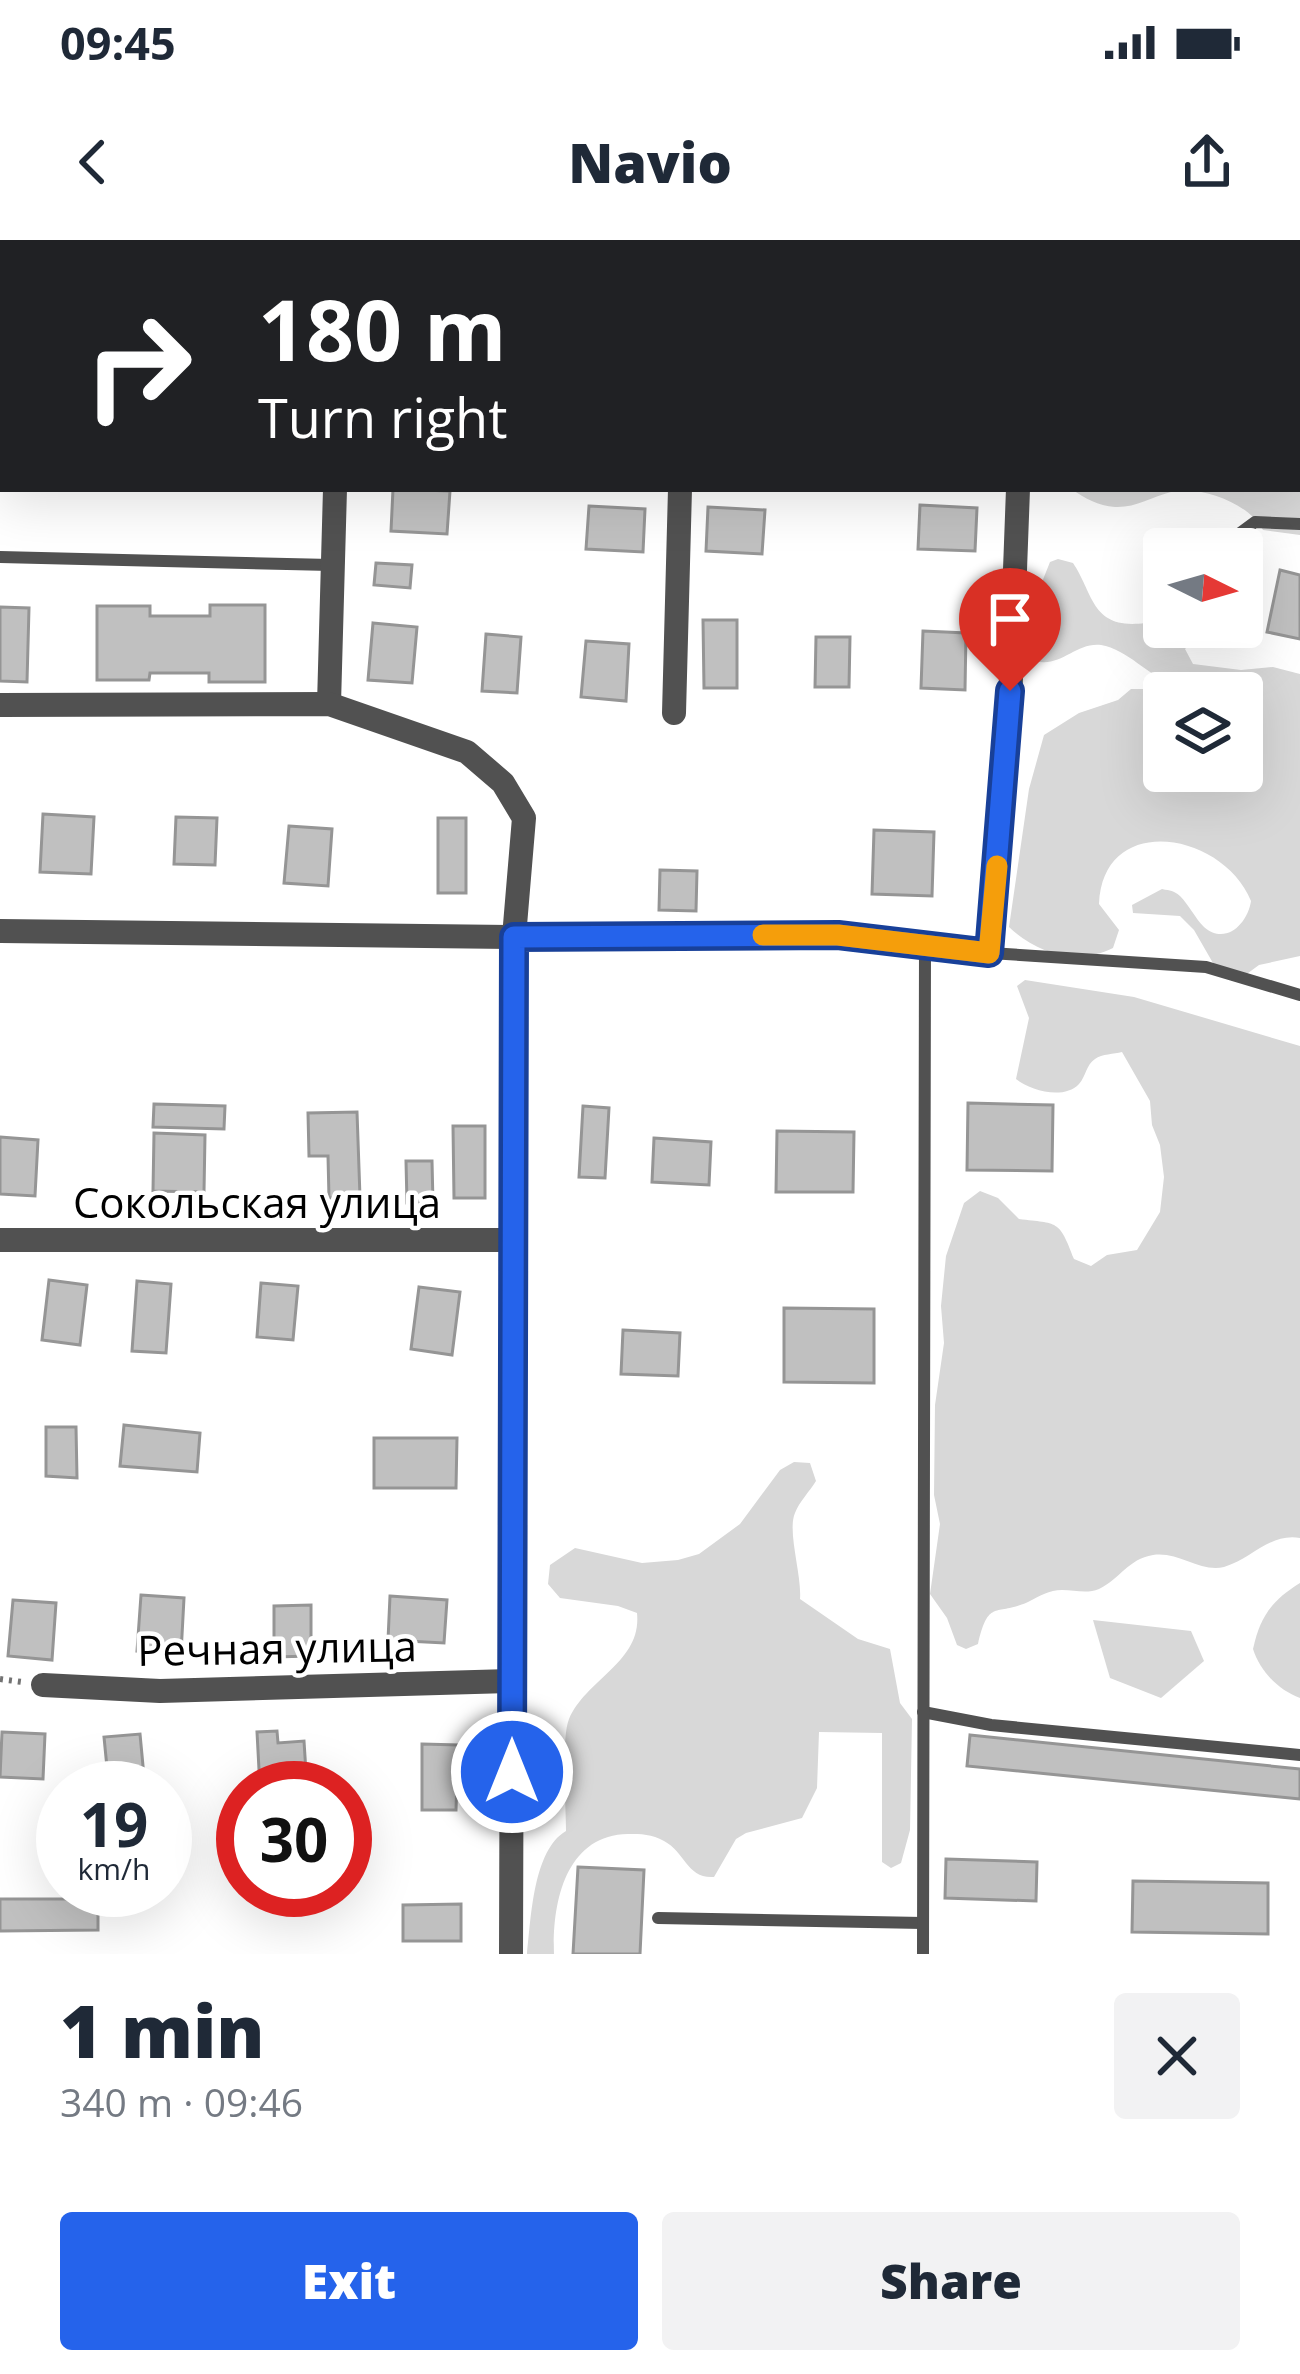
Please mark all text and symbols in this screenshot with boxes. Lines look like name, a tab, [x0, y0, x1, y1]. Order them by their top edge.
text: 09:45	[60, 12, 176, 73]
text: Navio	[568, 125, 732, 199]
icon: back	[60, 129, 126, 195]
icon: share	[1174, 129, 1240, 195]
text: 180 m	[258, 271, 506, 386]
icon: right	[60, 288, 216, 444]
text: Turn right	[258, 380, 507, 454]
north arrow	[1143, 528, 1263, 648]
map controls	[1143, 528, 1263, 792]
pin	[959, 568, 1061, 691]
icon: arrive	[977, 586, 1043, 652]
button: layers	[1143, 672, 1263, 792]
street label: Сокольская улица	[73, 1173, 441, 1230]
street label: Речная улица	[137, 1616, 417, 1678]
position arrow	[449, 1709, 575, 1835]
speed limit sign: 30	[216, 1761, 372, 1917]
text: 19	[80, 1783, 148, 1865]
text: km/h	[78, 1848, 150, 1889]
text: 1 min	[60, 1981, 265, 2079]
button: close	[1114, 1993, 1240, 2119]
text: 340 m · 09:46	[60, 2075, 303, 2128]
button: Exit	[60, 2212, 638, 2350]
button: Share	[662, 2212, 1240, 2350]

